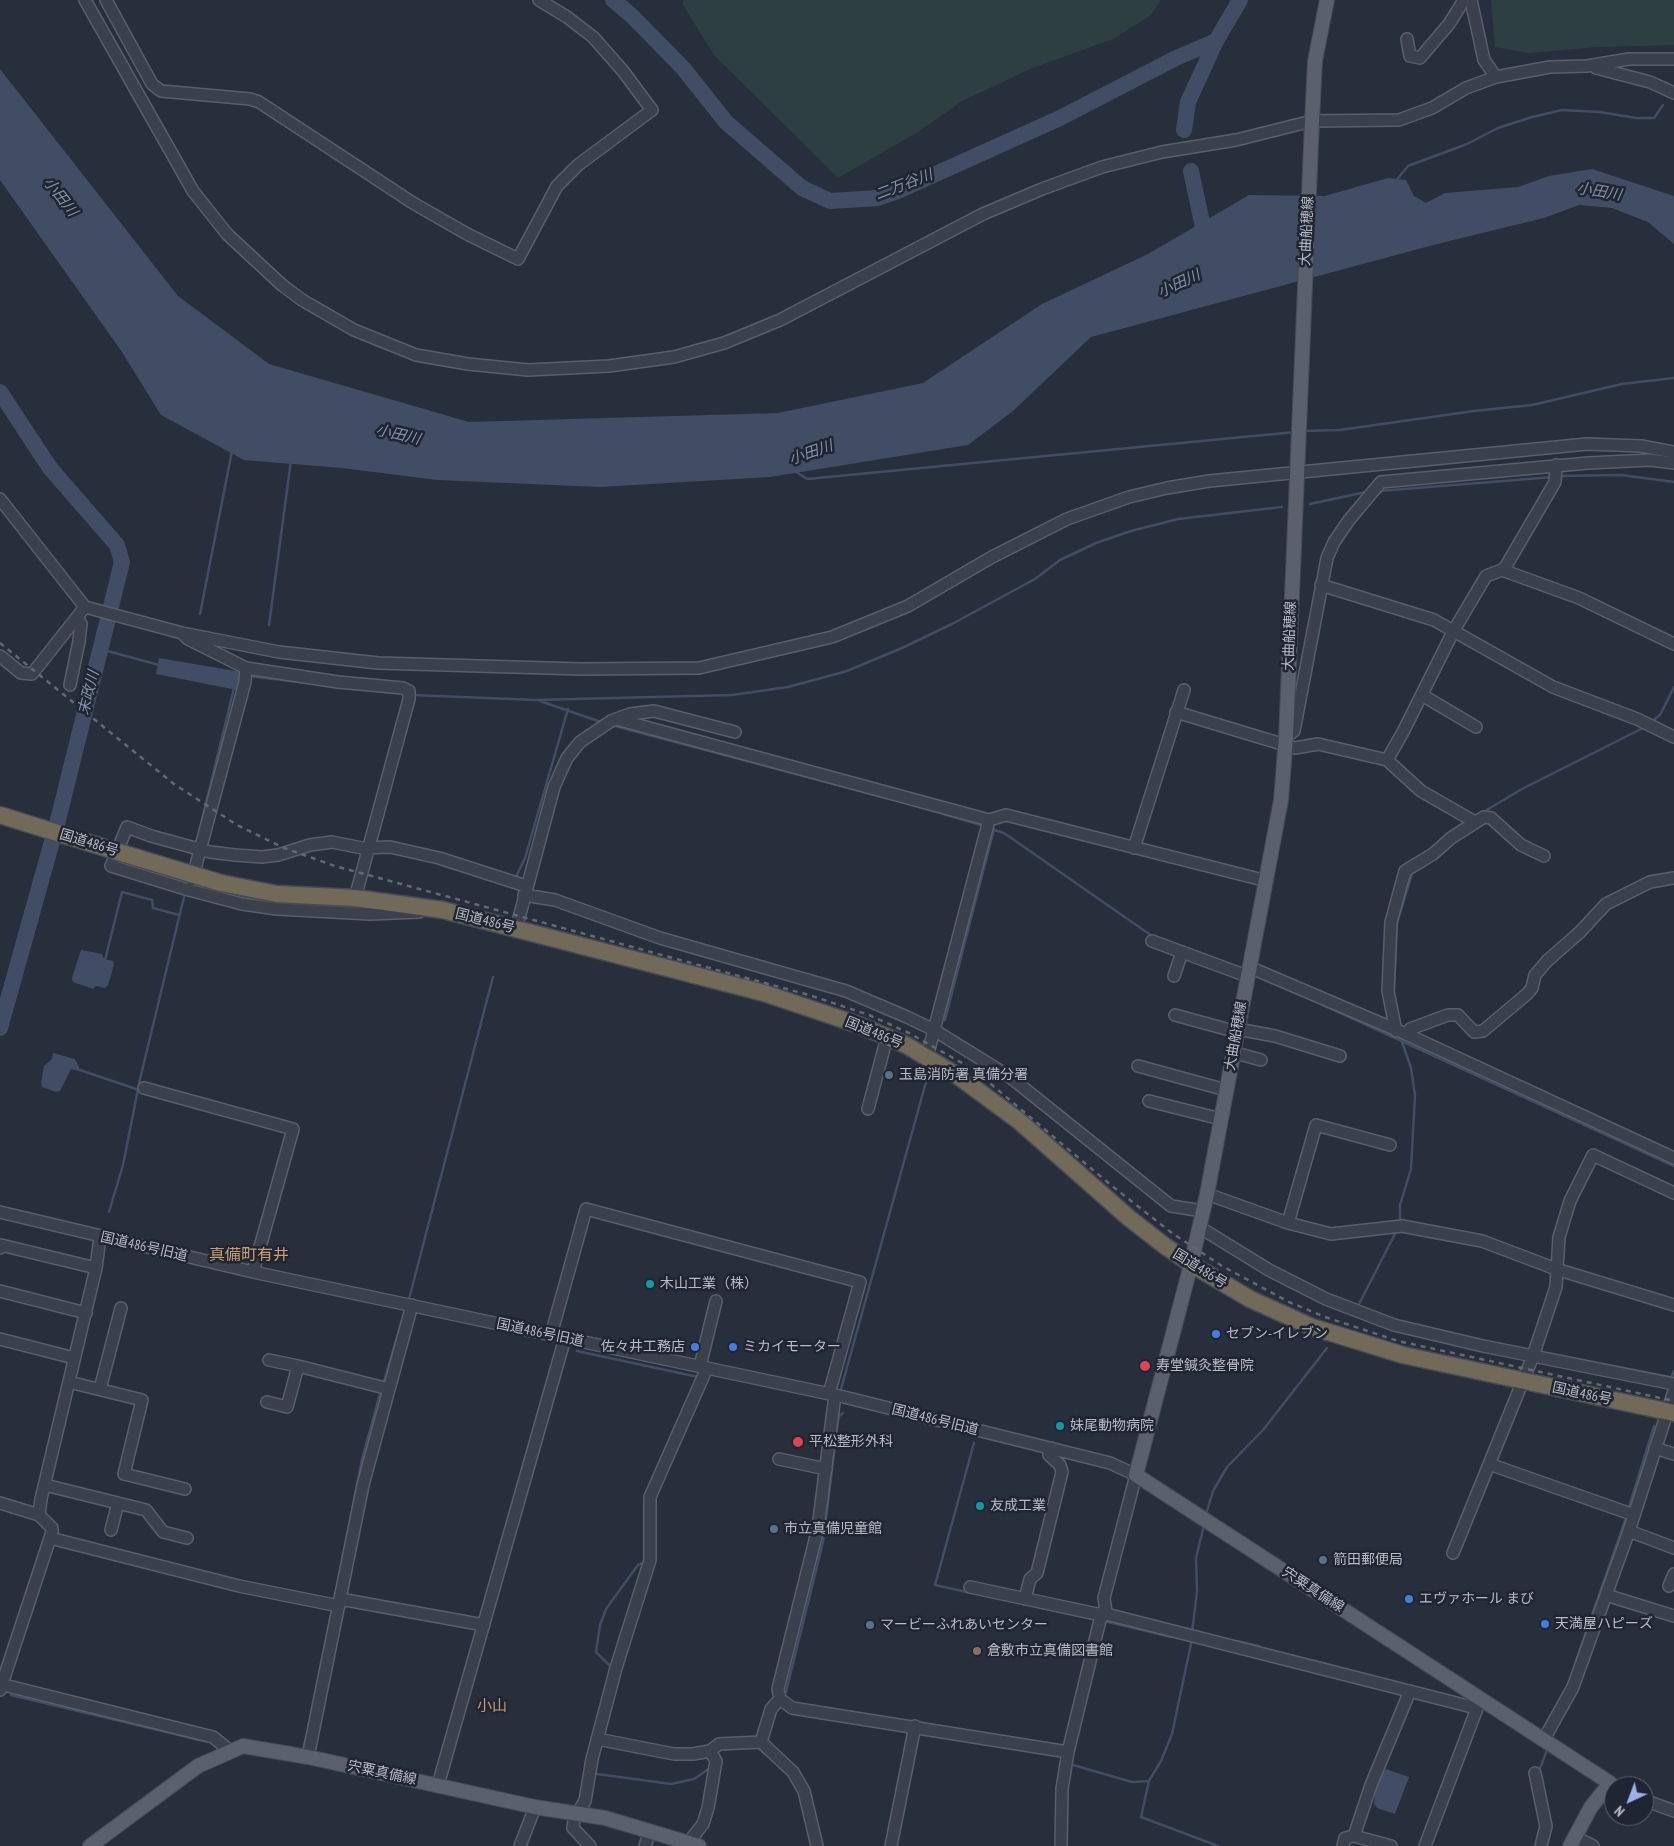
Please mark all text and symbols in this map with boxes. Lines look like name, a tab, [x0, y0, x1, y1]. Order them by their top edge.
water label: 二万谷川	[873, 166, 935, 204]
water label: 小田川	[39, 174, 81, 220]
water label: 小田川	[1575, 180, 1623, 204]
street label: 大曲船穂線	[1297, 196, 1317, 266]
water label: 小田川	[1155, 266, 1203, 302]
water label: 小田川	[374, 421, 422, 449]
water label: 小田川	[787, 437, 835, 469]
street label: 大曲船穂線	[1280, 601, 1300, 671]
water label: 末政川	[75, 669, 103, 717]
street label: 国道486号	[57, 826, 121, 860]
street label: 国道486号	[453, 905, 517, 937]
street label: 大曲船穂線	[1222, 1000, 1250, 1072]
street label: 国道486号	[843, 1014, 905, 1052]
place label: 玉島消防署 真備分署	[899, 1067, 1028, 1083]
marker: 玉島消防署 真備分署	[883, 1069, 895, 1081]
street label: 国道486号旧道	[99, 1229, 189, 1265]
district label: 真備町有井	[209, 1245, 289, 1265]
street label: 国道486号	[1170, 1246, 1230, 1292]
place label: 木山工業（株）	[660, 1276, 758, 1292]
marker: 木山工業（株）	[644, 1278, 656, 1290]
street label: 国道486号旧道	[495, 1316, 585, 1350]
place label: セブン-イレブン	[1226, 1326, 1328, 1342]
marker: セブン-イレブン	[1210, 1328, 1222, 1340]
place label: 佐々井工務店	[601, 1339, 685, 1355]
place label: ミカイモーター	[743, 1339, 841, 1355]
marker: 佐々井工務店	[689, 1341, 701, 1353]
marker: ミカイモーター	[727, 1341, 739, 1353]
place label: 寿堂鍼灸整骨院	[1156, 1358, 1254, 1374]
marker: 寿堂鍼灸整骨院	[1138, 1359, 1152, 1373]
street label: 国道486号	[1550, 1379, 1614, 1409]
street label: 国道486号旧道	[890, 1401, 980, 1439]
place label: 妹尾動物病院	[1070, 1418, 1154, 1434]
marker: 妹尾動物病院	[1054, 1420, 1066, 1432]
place label: 平松整形外科	[809, 1434, 893, 1450]
marker: 平松整形外科	[791, 1435, 805, 1449]
place label: 友成工業	[990, 1498, 1046, 1514]
marker: 友成工業	[974, 1500, 986, 1512]
place label: 市立真備児童館	[784, 1521, 882, 1537]
marker: 市立真備児童館	[768, 1523, 780, 1535]
place label: 箭田郵便局	[1333, 1552, 1403, 1568]
marker: 箭田郵便局	[1317, 1554, 1329, 1566]
street label: 宍粟真備線	[1279, 1564, 1347, 1616]
place label: エヴァホール まび	[1419, 1591, 1534, 1607]
marker: エヴァホール まび	[1403, 1593, 1415, 1605]
place label: 天満屋ハピーズ	[1555, 1616, 1653, 1632]
place label: マービーふれあいセンター	[880, 1617, 1048, 1633]
marker: 天満屋ハピーズ	[1539, 1618, 1551, 1630]
marker: マービーふれあいセンター	[864, 1619, 876, 1631]
place label: 倉敷市立真備図書館	[987, 1643, 1113, 1659]
marker: 倉敷市立真備図書館	[971, 1645, 983, 1657]
district label: 小山	[477, 1698, 507, 1716]
street label: 宍粟真備線	[346, 1758, 418, 1788]
north arrow	[1604, 1776, 1654, 1826]
text: N	[1611, 1802, 1628, 1820]

